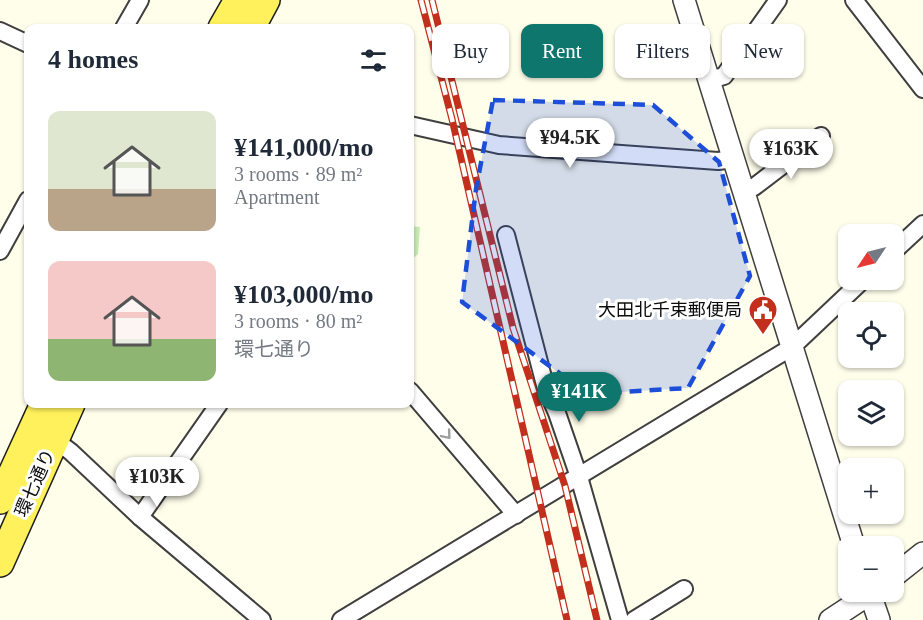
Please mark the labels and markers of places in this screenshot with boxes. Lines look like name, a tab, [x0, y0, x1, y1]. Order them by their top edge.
pin: ¥94.5K	[521, 118, 619, 169]
pin: ¥163K	[749, 129, 833, 180]
public building icon: 大田北千束郵便局	[747, 294, 779, 336]
place label: 大田北千束郵便局	[598, 300, 742, 320]
pin: ¥141K	[537, 372, 621, 423]
pin: ¥103K	[115, 457, 199, 508]

